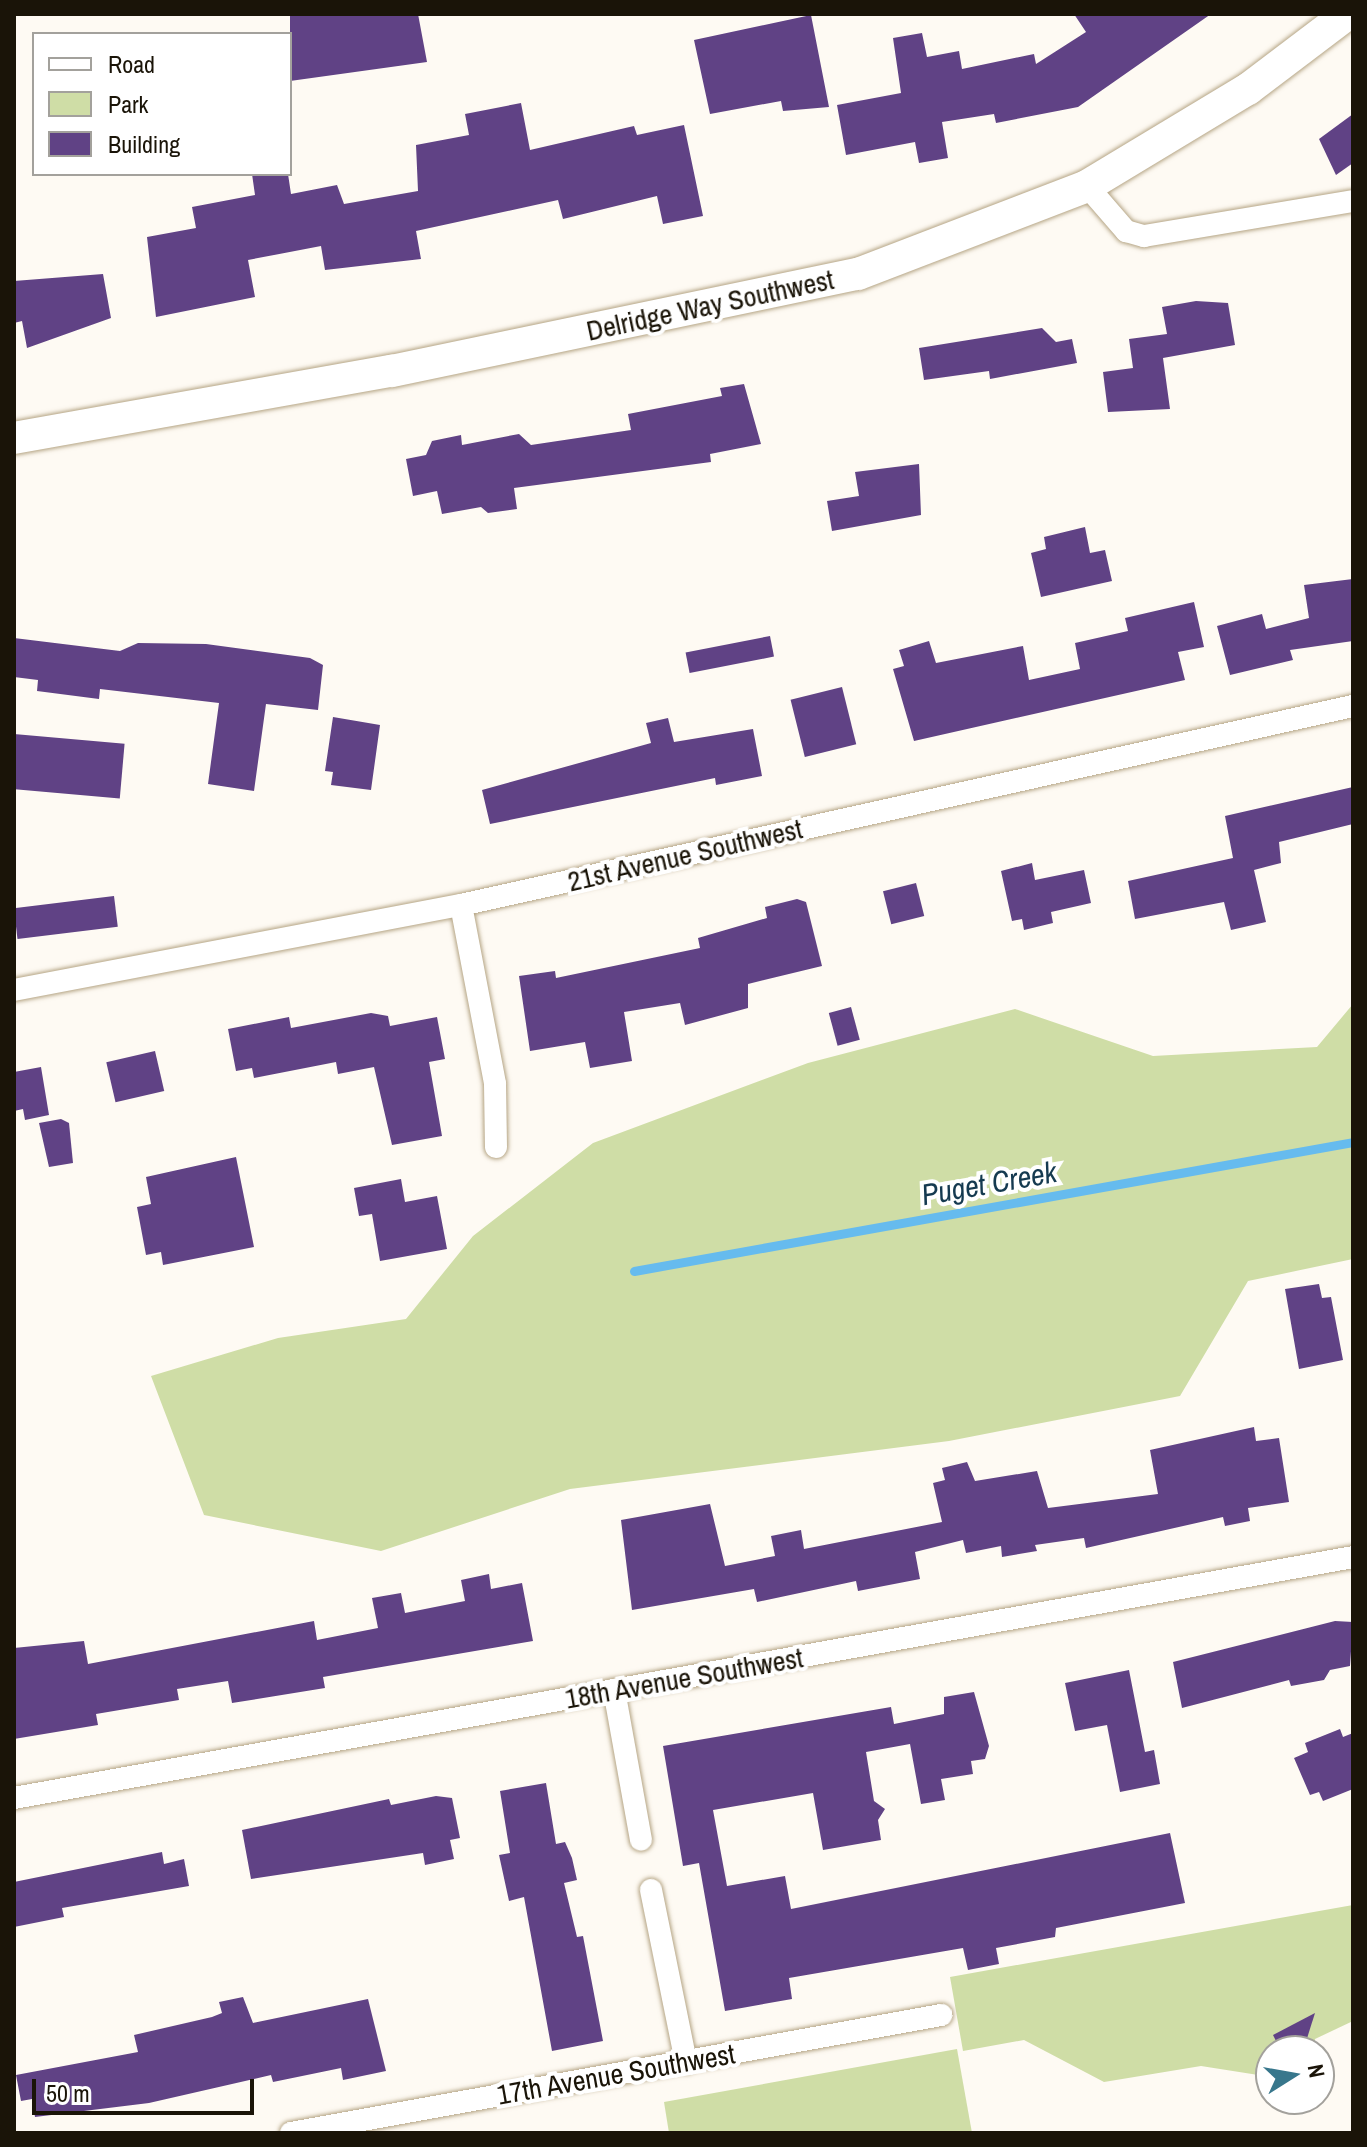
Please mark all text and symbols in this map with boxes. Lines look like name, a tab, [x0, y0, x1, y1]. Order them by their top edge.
legend	[32, 32, 292, 176]
text: Road	[108, 48, 155, 80]
text: Park	[108, 88, 148, 120]
text: Building	[108, 128, 180, 160]
street label: Delridge Way Southwest	[583, 262, 837, 348]
street label: 21st Avenue Southwest	[564, 812, 806, 898]
water label: Puget Creek	[919, 1153, 1059, 1213]
street label: 18th Avenue Southwest	[562, 1640, 806, 1716]
north arrow	[1255, 2035, 1335, 2115]
street label: 17th Avenue Southwest	[494, 2036, 738, 2112]
text: N	[1301, 2062, 1333, 2080]
scale bar	[36, 2063, 258, 2113]
text: 50 m	[46, 2077, 90, 2109]

